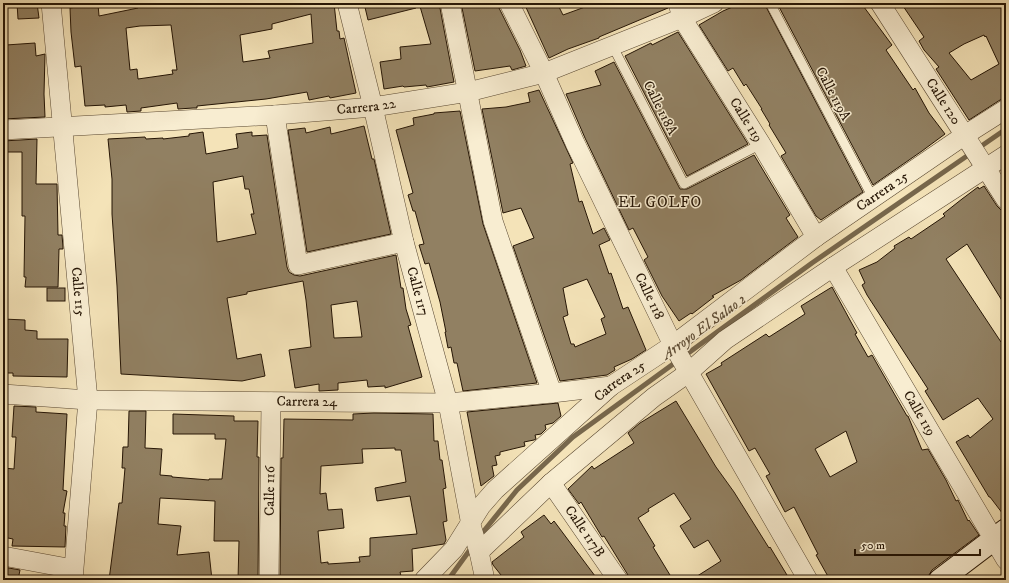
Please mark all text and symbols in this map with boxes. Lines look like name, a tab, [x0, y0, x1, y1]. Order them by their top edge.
street label: Calle 119A	[811, 64, 855, 125]
street label: Calle 120	[921, 75, 965, 128]
street label: Calle 118A	[639, 78, 682, 139]
street label: Calle 119	[725, 94, 767, 146]
street label: Carrera 22	[336, 95, 397, 119]
street label: Carrera 25	[853, 167, 912, 216]
district label: EL GOLFO	[618, 193, 702, 212]
street label: Calle 117	[402, 265, 433, 318]
street label: Calle 115	[67, 266, 89, 317]
street label: Calle 118	[630, 270, 668, 322]
water label: Arroyo El Salao 2	[657, 290, 750, 365]
street label: Carrera 25	[590, 357, 649, 406]
street label: Calle 119	[899, 387, 940, 439]
street label: Carrera 24	[276, 393, 338, 411]
street label: Calle 116	[261, 465, 279, 516]
street label: Calle 117B	[560, 502, 609, 561]
scale bar	[855, 531, 980, 557]
text: 50 m	[861, 538, 885, 553]

